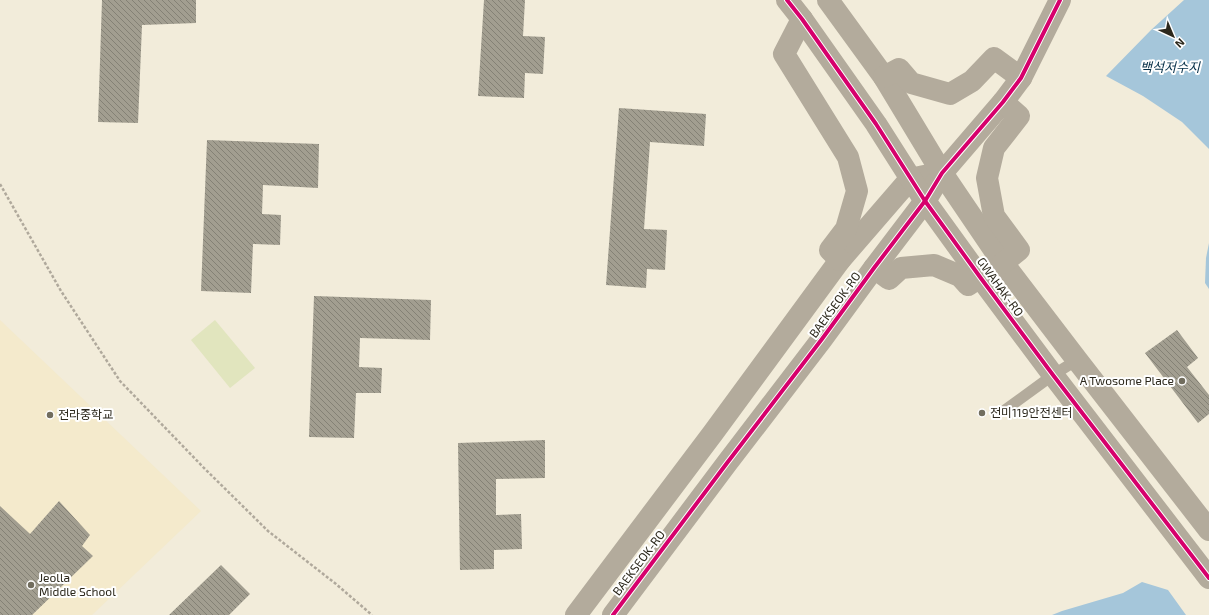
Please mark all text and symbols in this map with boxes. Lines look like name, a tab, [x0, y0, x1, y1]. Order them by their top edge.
north arrow	[1153, 16, 1193, 56]
text: N	[1173, 36, 1188, 51]
water label: 백석저수지	[1140, 59, 1201, 75]
street label: GWAHAK-RO	[975, 254, 1027, 319]
street label: BAEKSEOK-RO	[806, 269, 863, 340]
place label: A Twosome Place	[1080, 373, 1174, 387]
marker: A Twosome Place	[1177, 376, 1187, 386]
place label: 전미119안전센터	[990, 405, 1073, 419]
place label: 전라중학교	[58, 407, 113, 421]
marker: 전미119안전센터	[977, 408, 987, 418]
marker: 전라중학교	[45, 410, 55, 420]
street label: BAEKSEOK-RO	[609, 527, 667, 598]
place label: Jeolla Middle School	[39, 570, 116, 598]
marker: Jeolla Middle School	[26, 580, 36, 590]

